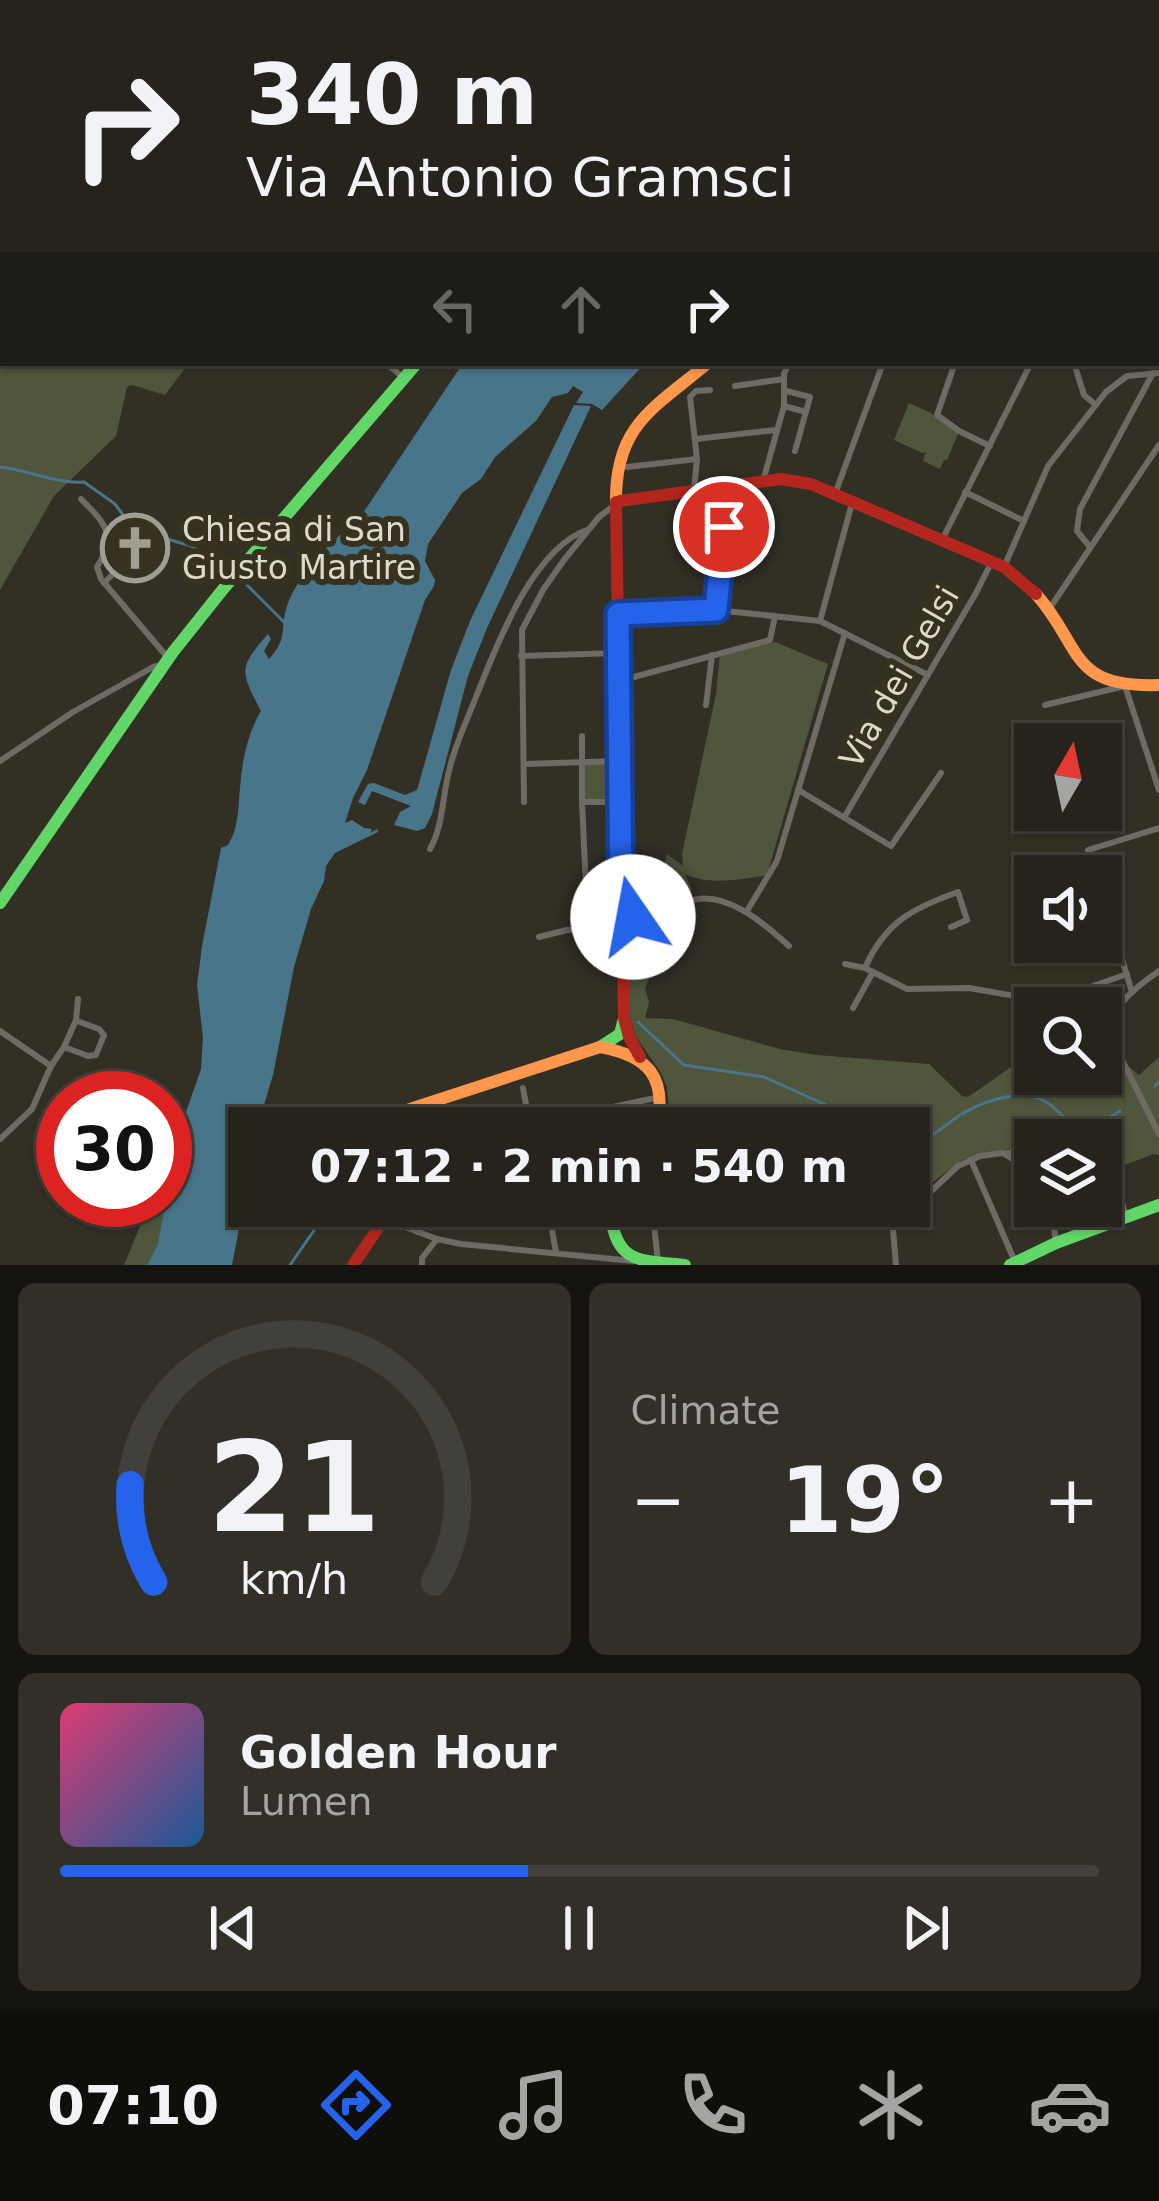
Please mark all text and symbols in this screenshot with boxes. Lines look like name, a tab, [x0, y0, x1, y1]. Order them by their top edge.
text: 340 m	[246, 46, 538, 144]
icon: right	[48, 48, 204, 204]
text: Via Antonio Gramsci	[246, 146, 794, 209]
icon: left	[422, 276, 488, 342]
icon: ahead	[548, 276, 614, 342]
icon: right	[674, 276, 740, 342]
pin	[673, 476, 775, 578]
icon: arrive	[691, 494, 757, 560]
place label: Chiesa di San Giusto Martire	[182, 510, 416, 587]
church icon: Chiesa di San Giusto Martire	[100, 513, 170, 583]
street label: Via dei Gelsi	[831, 579, 967, 775]
north arrow	[1014, 723, 1122, 831]
map controls	[1014, 723, 1122, 1227]
position arrow	[570, 854, 696, 980]
button: sound	[1014, 855, 1122, 963]
button: search	[1014, 987, 1122, 1095]
speed limit sign: 30	[36, 1071, 192, 1227]
button: layers	[1014, 1119, 1122, 1227]
text: 07:12 · 2 min · 540 m	[310, 1140, 848, 1193]
text: Climate	[631, 1388, 781, 1433]
text: 21	[207, 1415, 381, 1560]
text: 19°	[780, 1448, 950, 1553]
text: −	[631, 1462, 686, 1539]
text: +	[1044, 1462, 1099, 1539]
text: km/h	[240, 1554, 348, 1604]
text: Golden Hour	[240, 1726, 557, 1779]
text: Lumen	[240, 1779, 372, 1824]
icon: previous	[200, 1895, 266, 1961]
icon: pause	[546, 1895, 612, 1961]
icon: next	[893, 1895, 959, 1961]
icon: directions	[314, 2063, 398, 2147]
icon: music	[492, 2063, 576, 2147]
icon: phone	[671, 2063, 755, 2147]
icon: climate	[849, 2063, 933, 2147]
icon: car	[1028, 2063, 1112, 2147]
text: 07:10	[47, 2074, 219, 2137]

